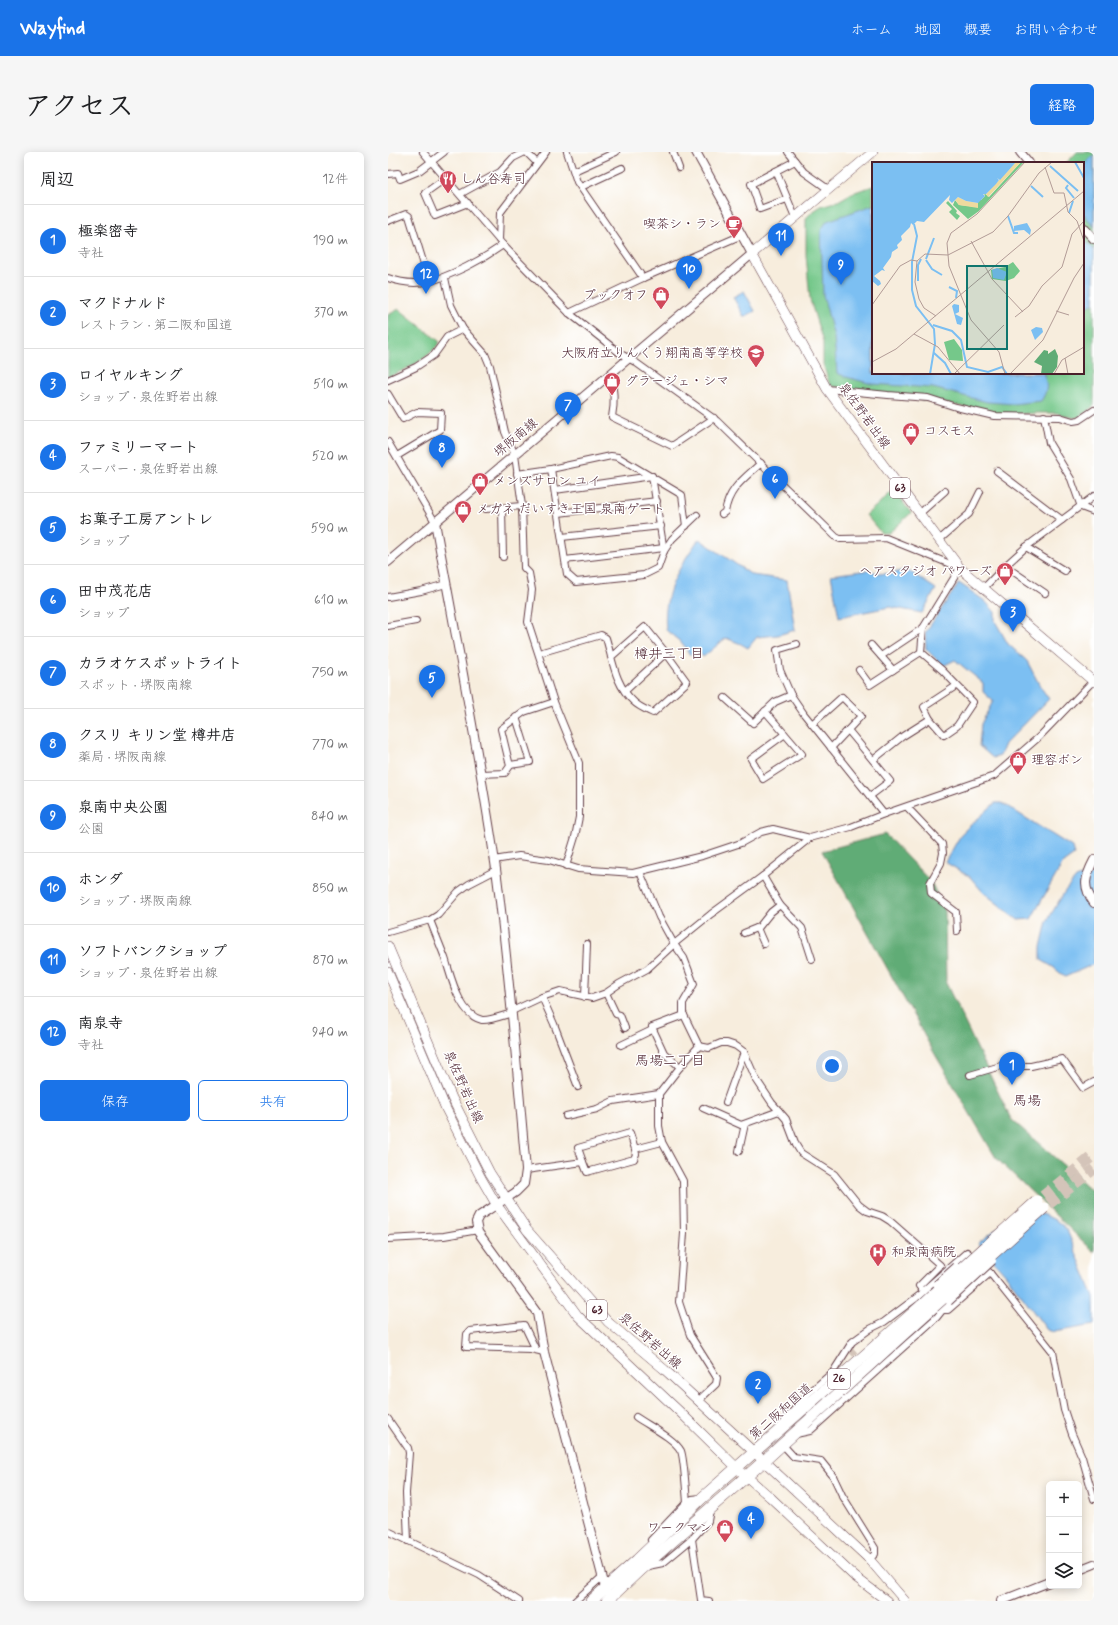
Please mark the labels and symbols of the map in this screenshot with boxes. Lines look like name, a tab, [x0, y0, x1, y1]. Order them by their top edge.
inset map	[872, 162, 1084, 374]
restaurant icon: しん谷寿司	[438, 169, 458, 194]
place label: しん谷寿司	[461, 171, 526, 188]
cafe icon: 喫茶シ・ラン	[724, 214, 744, 239]
place label: 喫茶シ・ラン	[643, 216, 721, 233]
pin: 11	[768, 223, 794, 256]
pin: 9	[828, 252, 854, 285]
pin: 10	[676, 256, 702, 289]
pin: 12	[413, 261, 439, 294]
shop icon: ブックオフ	[651, 285, 671, 310]
place label: ブックオフ	[583, 287, 648, 304]
school or university icon: 大阪府立りんくう翔南高等学校	[746, 343, 766, 368]
place label: 大阪府立りんくう翔南高等学校	[561, 345, 743, 362]
shop icon: グラージェ・シマ	[602, 371, 622, 396]
place label: グラージェ・シマ	[625, 373, 729, 390]
street label: 泉佐野岩出線	[834, 379, 894, 453]
pin: 7	[555, 392, 581, 425]
street label: 堺阪南線	[491, 414, 542, 461]
shop icon: コスモス	[901, 421, 921, 446]
place label: コスモス	[924, 423, 975, 440]
pin: 8	[429, 435, 455, 468]
pin: 6	[762, 466, 788, 499]
shop icon: メンズサロン ユイ	[470, 471, 490, 496]
place label: メンズサロン ユイ	[493, 473, 601, 490]
road number: 63	[890, 478, 910, 498]
shop icon: メガネ だいすき王国 泉南ゲート	[453, 499, 473, 524]
place label: メガネ だいすき王国 泉南ゲート	[476, 501, 665, 518]
shop icon: ヘアスタジオ パワーズ	[995, 561, 1015, 586]
place label: ヘアスタジオ パワーズ	[859, 563, 992, 580]
pin: 3	[1000, 599, 1026, 632]
district label: 樽井三丁目	[634, 645, 704, 663]
pin: 5	[419, 665, 445, 698]
shop icon: 理容ボン	[1008, 750, 1028, 775]
place label: 理容ボン	[1031, 752, 1083, 769]
street label: 泉佐野岩出線	[439, 1048, 487, 1127]
district label: 馬場二丁目	[635, 1052, 705, 1070]
pin: 1	[999, 1052, 1025, 1085]
your location	[822, 1056, 842, 1076]
district label: 馬場	[1013, 1092, 1041, 1110]
hospital icon: 和泉南病院	[868, 1242, 888, 1267]
place label: 和泉南病院	[891, 1244, 956, 1261]
road number: 63	[587, 1300, 607, 1320]
street label: 泉佐野岩出線	[615, 1309, 686, 1374]
road number: 26	[828, 1369, 850, 1389]
pin: 2	[745, 1371, 771, 1404]
street label: 第二阪和国道	[746, 1380, 816, 1444]
pin: 4	[738, 1506, 764, 1539]
shop icon: ワークマン	[715, 1518, 735, 1543]
place label: ワークマン	[647, 1520, 712, 1537]

